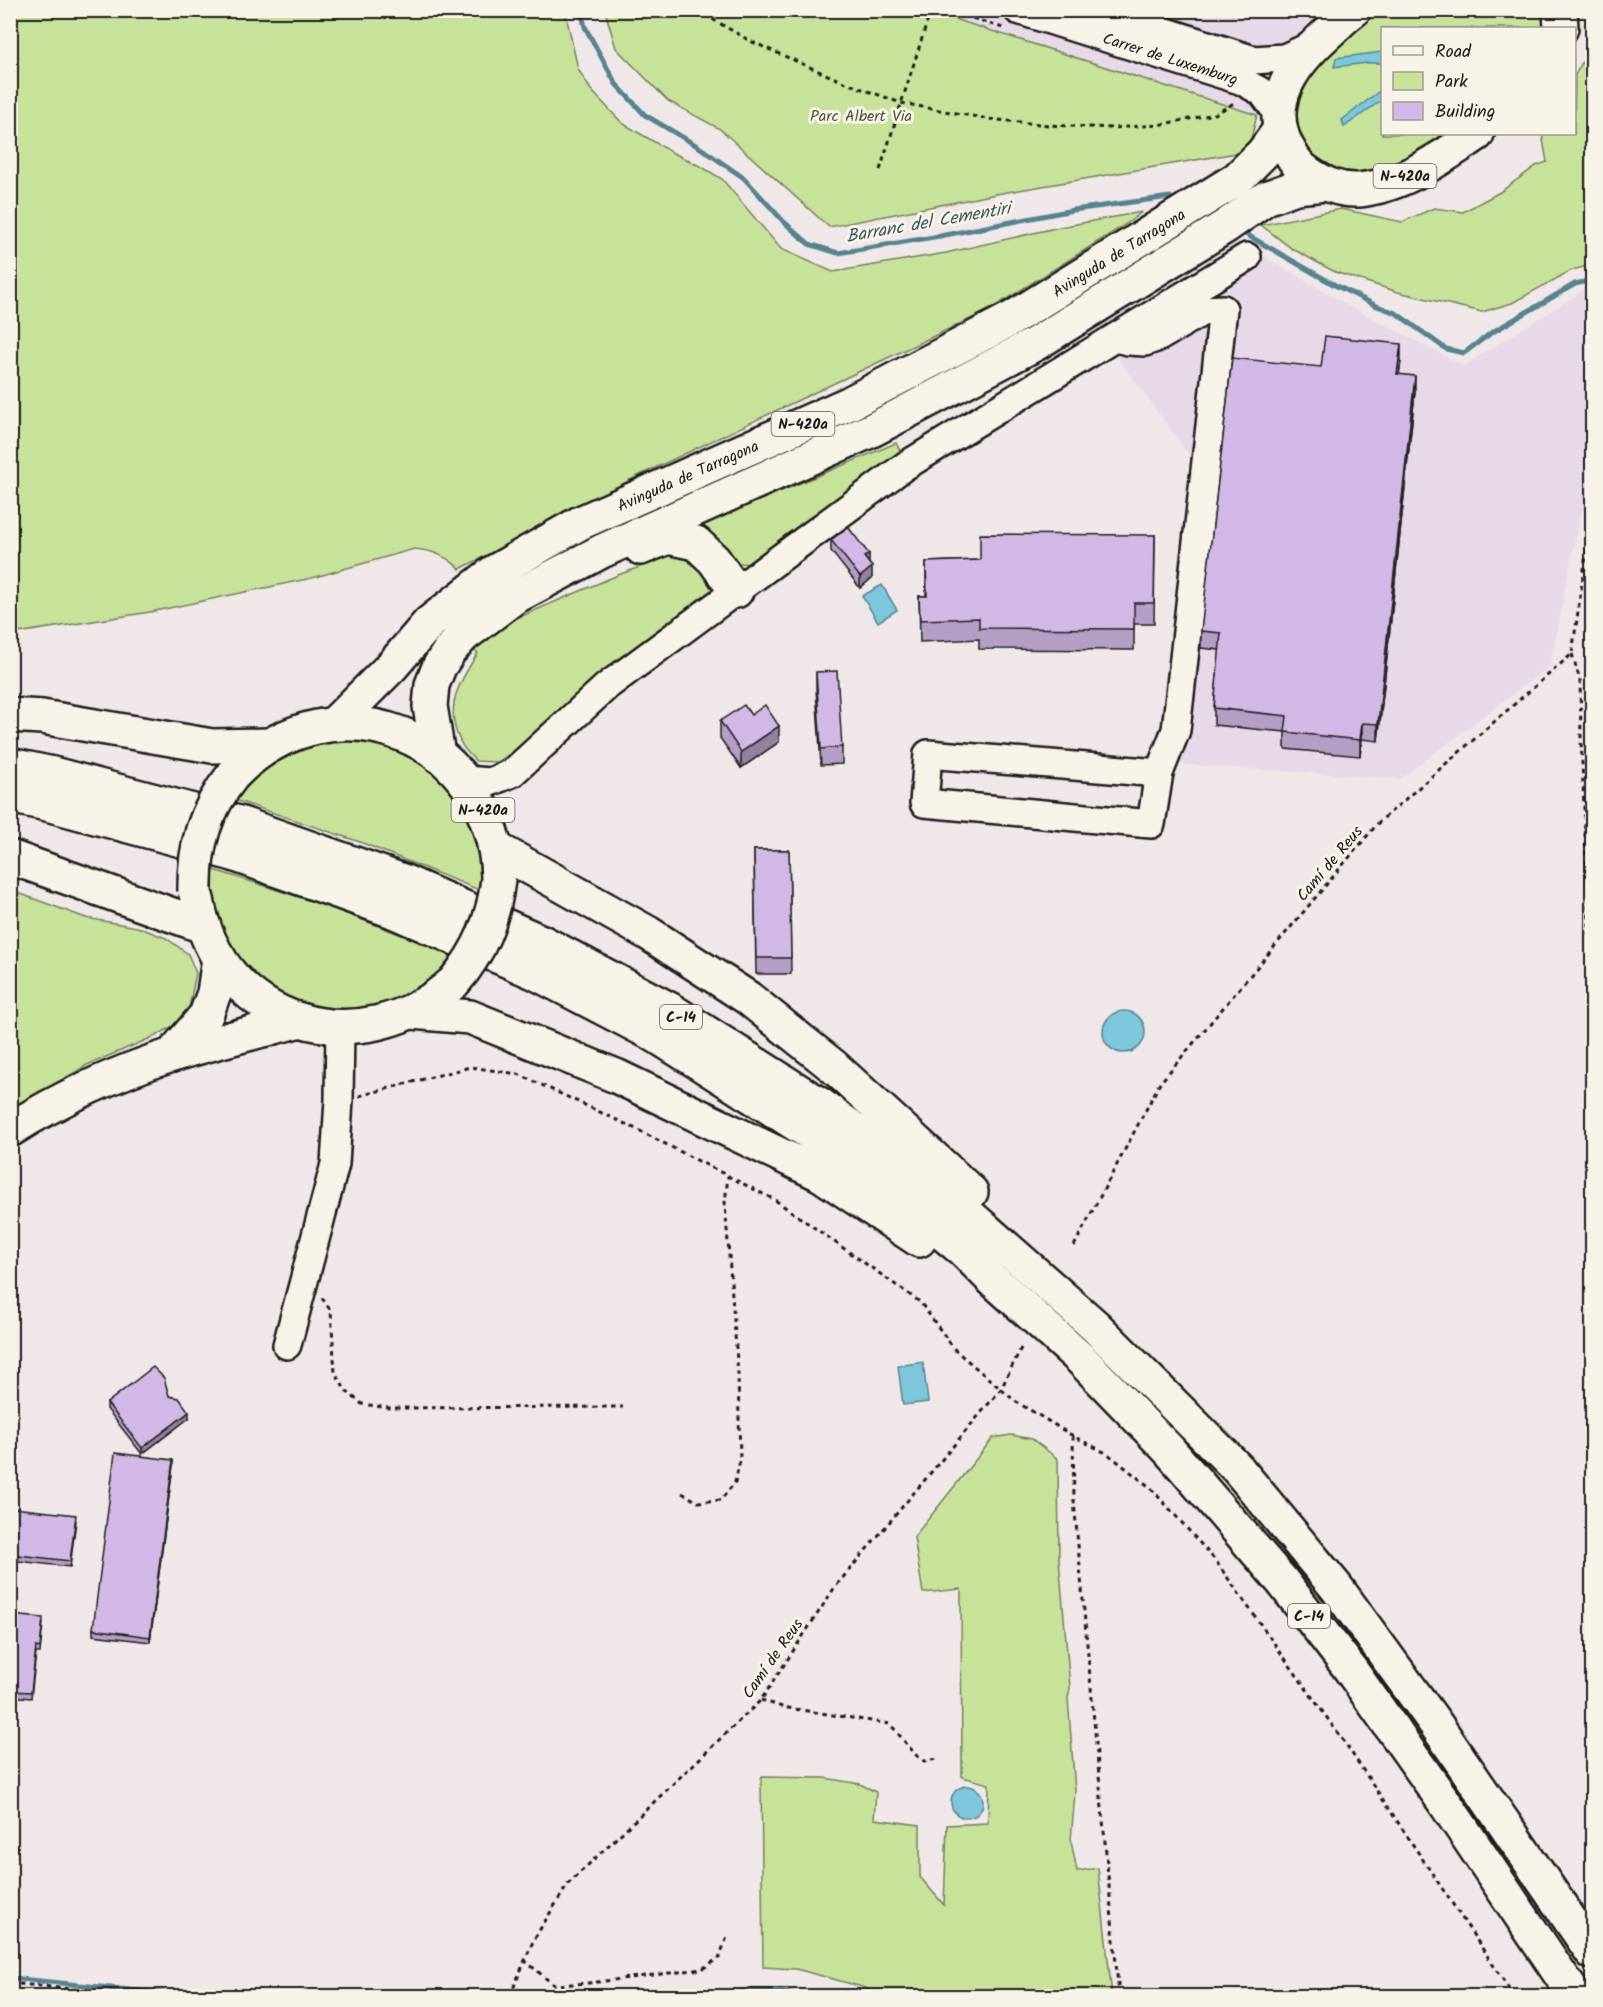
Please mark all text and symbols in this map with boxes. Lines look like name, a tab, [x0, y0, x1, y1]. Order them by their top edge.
street label: Carrer de Luxemburg	[1099, 26, 1241, 93]
legend	[1381, 27, 1576, 135]
text: Road	[1435, 38, 1472, 67]
text: Park	[1435, 68, 1468, 97]
text: Building	[1435, 98, 1495, 127]
park label: Parc Albert Via	[810, 104, 912, 129]
road number: N-420a	[1374, 164, 1436, 188]
water label: Barranc del Cementiri	[844, 194, 1016, 252]
street label: Avinguda de Tarragona	[1048, 203, 1191, 304]
road number: N-420a	[772, 412, 834, 436]
street label: Avinguda de Tarragona	[613, 434, 763, 519]
road number: N-420a	[452, 798, 514, 822]
street label: Camí de Reus	[1291, 820, 1370, 908]
road number: C-14	[660, 1005, 702, 1029]
road number: C-14	[1288, 1604, 1330, 1628]
street label: Camí de Reus	[736, 1614, 810, 1704]

